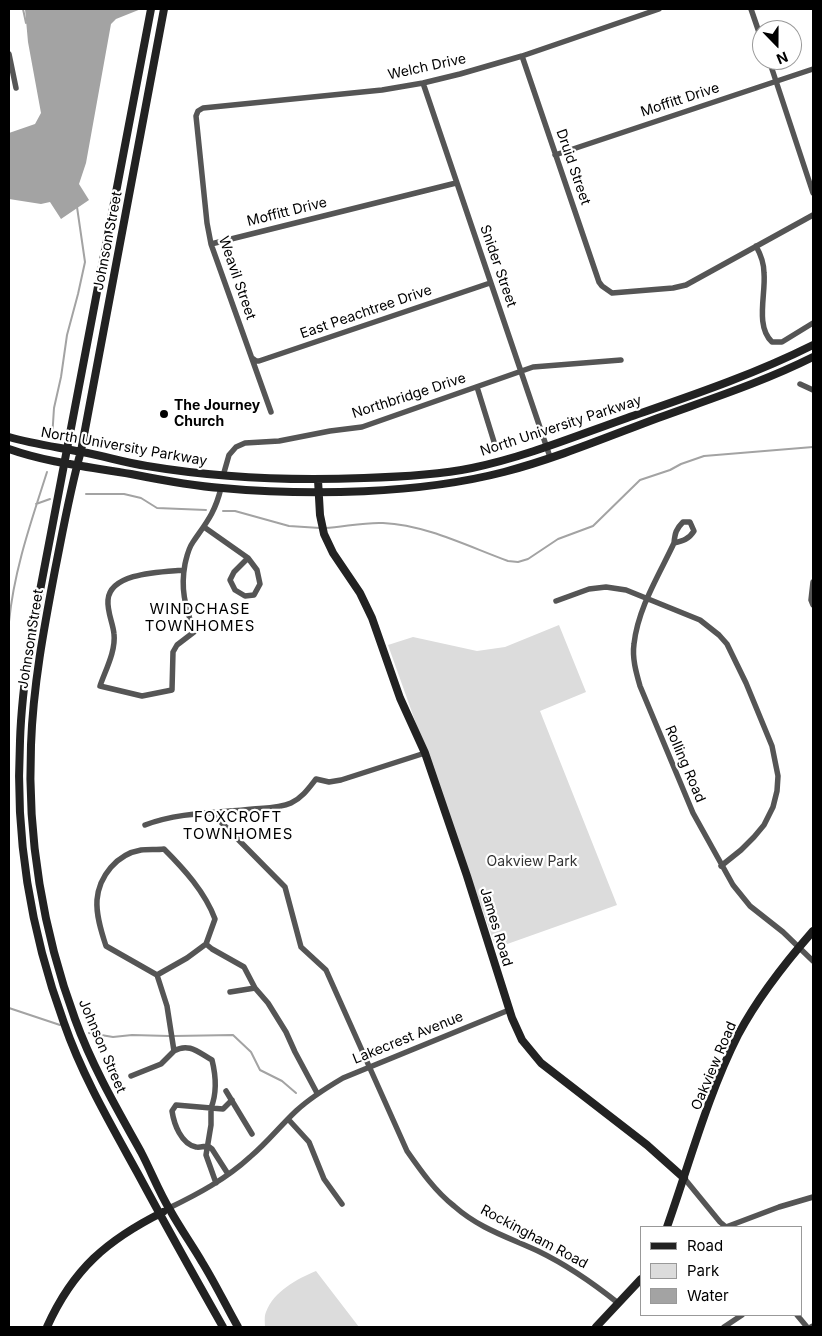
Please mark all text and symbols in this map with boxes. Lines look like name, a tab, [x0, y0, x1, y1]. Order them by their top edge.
north arrow	[752, 20, 802, 70]
text: N	[774, 49, 791, 68]
street label: Welch Drive	[386, 51, 468, 83]
street label: Moffitt Drive	[639, 79, 721, 121]
street label: Druid Street	[552, 127, 594, 207]
street label: Johnson Street	[90, 190, 126, 292]
street label: Moffitt Drive	[245, 194, 329, 230]
street label: Snider Street	[476, 223, 520, 309]
street label: Weavil Street	[215, 234, 259, 322]
street label: East Peachtree Drive	[298, 282, 434, 342]
street label: Northbridge Drive	[350, 370, 468, 422]
street label: North University Parkway	[478, 392, 644, 460]
place label: The Journey Church	[174, 398, 260, 431]
marker: The Journey Church	[158, 408, 170, 420]
street label: North University Parkway	[39, 424, 209, 470]
street label: Johnson Street	[15, 588, 47, 690]
district label: WINDCHASE TOWNHOMES	[144, 600, 256, 635]
street label: Rolling Road	[661, 723, 709, 805]
district label: FOXCROFT TOWNHOMES	[182, 808, 294, 843]
park label: Oakview Park	[487, 854, 577, 870]
street label: James Road	[476, 886, 516, 968]
street label: Johnson Street	[75, 996, 129, 1096]
street label: Lakecrest Avenue	[350, 1008, 466, 1068]
street label: Oakview Road	[688, 1019, 740, 1113]
street label: Rockingham Road	[477, 1202, 591, 1272]
legend	[640, 1226, 802, 1316]
text: Road	[687, 1236, 723, 1255]
text: Park	[687, 1261, 719, 1280]
text: Water	[687, 1286, 729, 1305]

